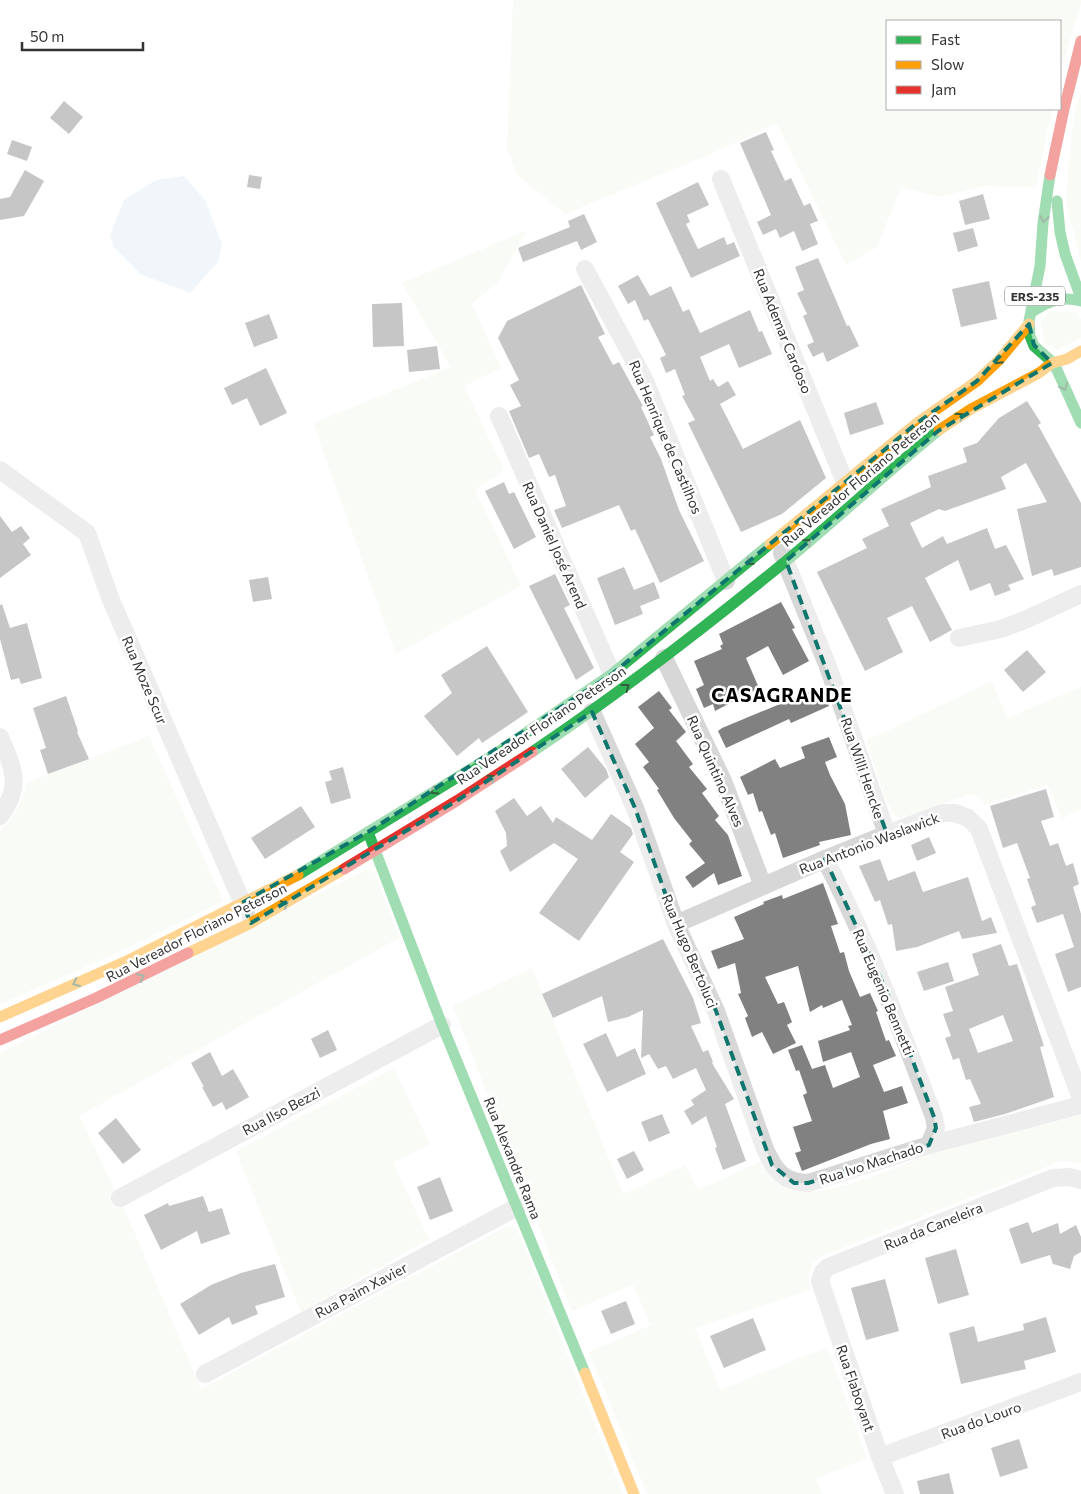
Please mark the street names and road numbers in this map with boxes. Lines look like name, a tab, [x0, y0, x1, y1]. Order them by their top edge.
street label: Rua Ademar Cardoso	[750, 266, 816, 396]
road number: ERS-235	[1005, 286, 1065, 306]
street label: Rua Henrique de Castilhos	[626, 358, 706, 516]
street label: Rua Vereador Floriano Peterson	[778, 408, 942, 550]
street label: Rua Daniel José Arend	[519, 479, 591, 611]
street label: Rua Moze Scur	[119, 633, 171, 727]
street label: Rua Vereador Floriano Peterson	[453, 662, 629, 788]
street label: Rua Quintino Alves	[684, 713, 748, 829]
street label: Rua Willi Hencke	[838, 715, 888, 821]
street label: Rua Antonio Waslawick	[797, 808, 942, 878]
street label: Rua Vereador Floriano Peterson	[103, 879, 289, 985]
street label: Rua Hugo Bertoluci	[658, 892, 722, 1010]
street label: Rua Eugenio Bennetti	[850, 926, 918, 1058]
street label: Rua Ilso Bezzi	[239, 1083, 323, 1139]
street label: Rua Alexandre Rama	[481, 1094, 545, 1222]
street label: Rua Ivo Machado	[817, 1138, 925, 1188]
street label: Rua da Caneleira	[881, 1198, 985, 1254]
street label: Rua Paim Xavier	[312, 1258, 410, 1321]
street label: Rua Flaboyant	[833, 1342, 879, 1434]
street label: Rua do Louro	[939, 1398, 1023, 1442]

